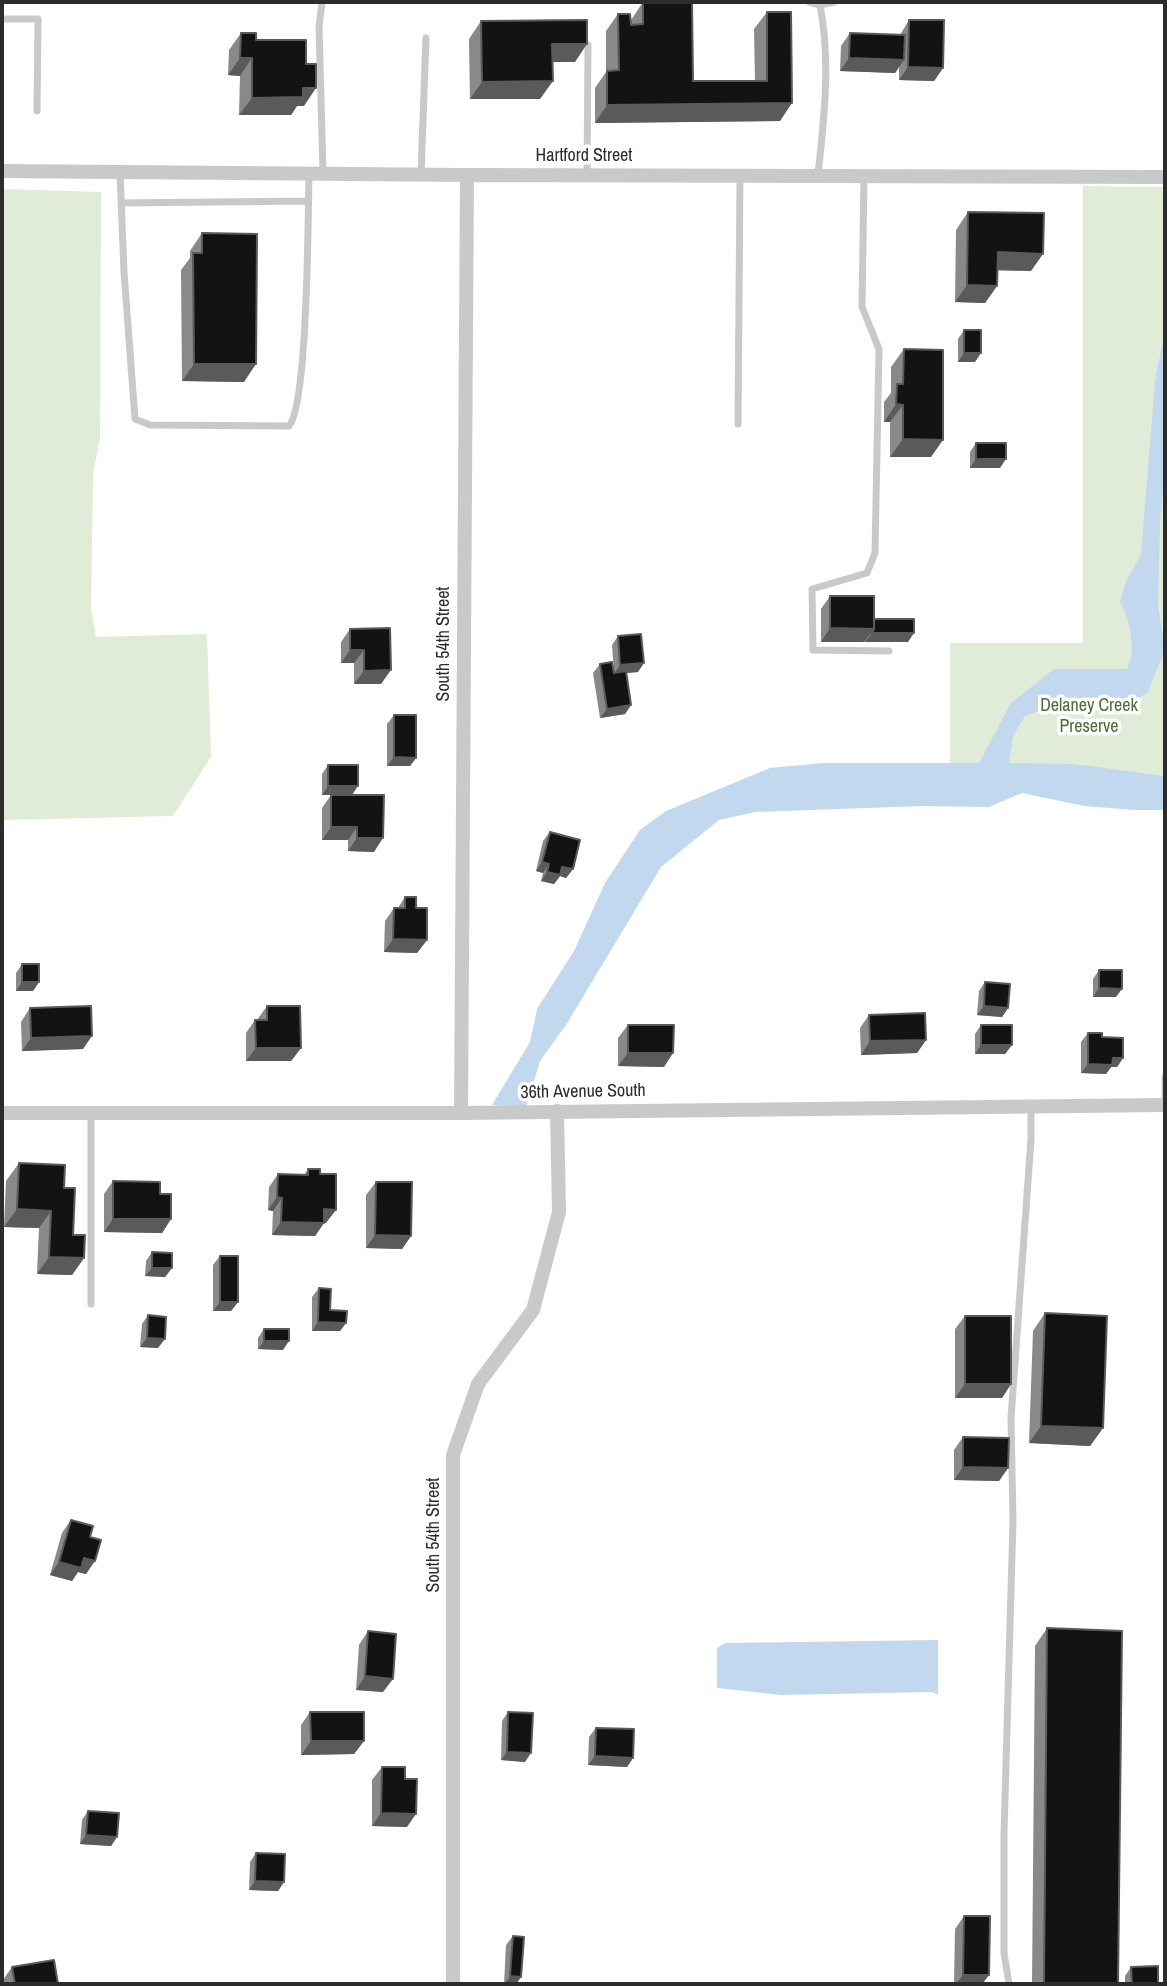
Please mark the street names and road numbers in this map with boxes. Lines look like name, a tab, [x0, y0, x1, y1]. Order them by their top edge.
street label: Hartford Street	[536, 145, 632, 167]
street label: South 54th Street	[433, 587, 455, 701]
street label: 36th Avenue South	[520, 1080, 646, 1104]
street label: South 54th Street	[423, 1478, 445, 1592]

